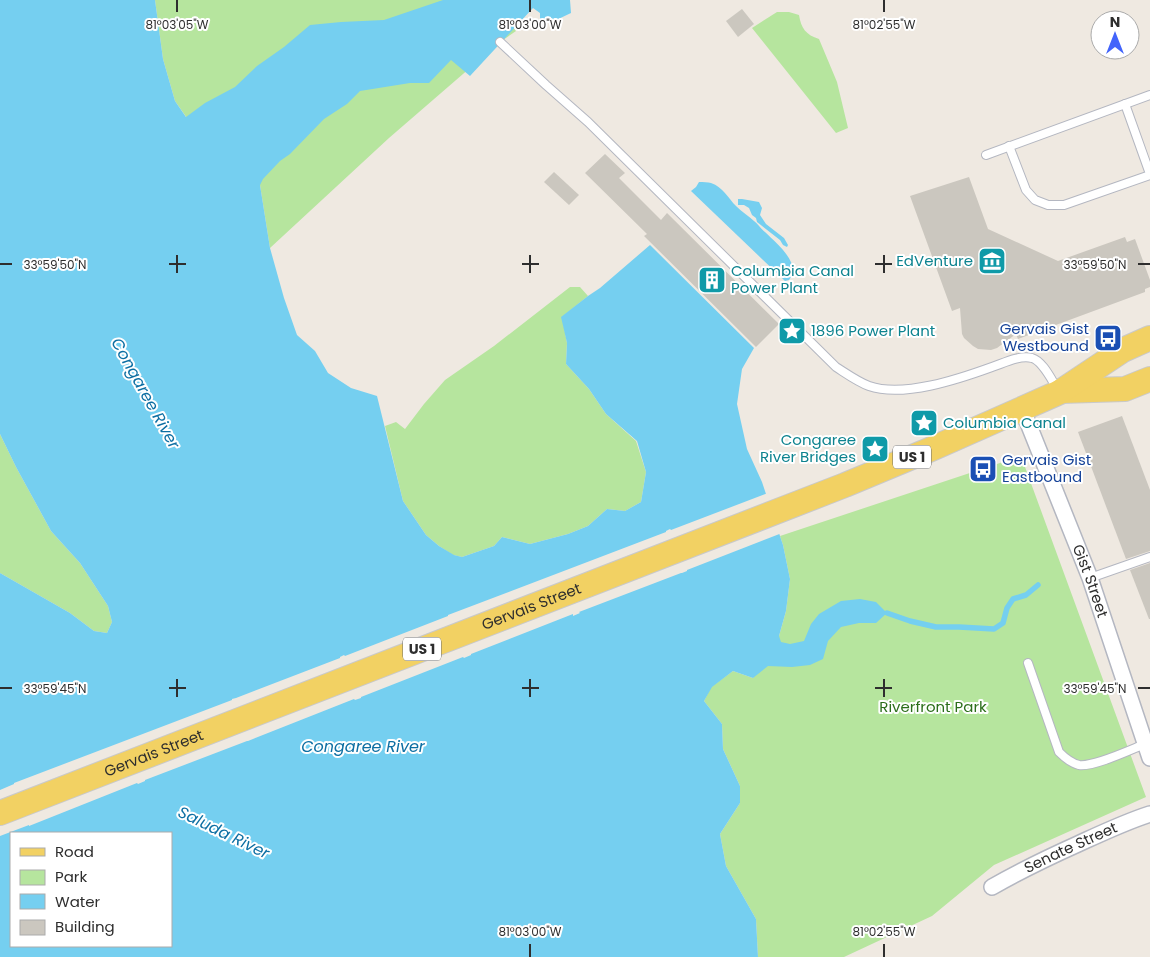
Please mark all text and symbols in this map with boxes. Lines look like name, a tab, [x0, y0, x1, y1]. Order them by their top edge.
north arrow	[1090, 10, 1140, 60]
text: N	[1110, 12, 1120, 32]
text: 81°03'05"W	[145, 16, 209, 33]
text: 81°03'00"W	[498, 16, 562, 33]
text: 81°02'55"W	[853, 16, 916, 33]
museum icon: EdVenture	[977, 246, 1007, 276]
place label: EdVenture	[896, 250, 973, 271]
text: 33°59'50"N	[23, 256, 87, 273]
text: 33°59'50"N	[1063, 256, 1127, 273]
place label: Columbia Canal Power Plant	[731, 260, 854, 298]
building icon: Columbia Canal Power Plant	[697, 265, 727, 295]
place icon: 1896 Power Plant	[777, 316, 807, 346]
place label: Gervais Gist Westbound	[1000, 318, 1089, 356]
place label: 1896 Power Plant	[811, 320, 935, 341]
bus stop icon: Gervais Gist Westbound	[1093, 323, 1123, 353]
water label: Congaree River	[106, 334, 186, 454]
place icon: Columbia Canal	[909, 408, 939, 438]
place label: Columbia Canal	[943, 412, 1066, 433]
place label: Congaree River Bridges	[760, 429, 856, 467]
place icon: Congaree River Bridges	[860, 434, 890, 464]
road number: US 1	[893, 446, 931, 468]
place label: Gervais Gist Eastbound	[1002, 449, 1091, 487]
bus stop icon: Gervais Gist Eastbound	[968, 454, 998, 484]
street label: Gist Street	[1068, 541, 1113, 620]
street label: Gervais Street	[479, 578, 584, 635]
road number: US 1	[403, 638, 441, 661]
text: 33°59'45"N	[23, 680, 87, 697]
text: 33°59'45"N	[1063, 680, 1127, 697]
park label: Riverfront Park	[879, 696, 987, 717]
street label: Gervais Street	[101, 724, 206, 782]
water label: Congaree River	[301, 735, 426, 758]
water label: Saluda River	[174, 800, 274, 865]
street label: Senate Street	[1020, 817, 1120, 878]
legend	[10, 832, 172, 947]
text: Road	[55, 841, 94, 862]
text: Park	[55, 866, 87, 887]
text: Water	[55, 891, 101, 912]
text: Building	[55, 916, 115, 937]
text: 81°03'00"W	[498, 923, 562, 940]
text: 81°02'55"W	[853, 923, 916, 940]

